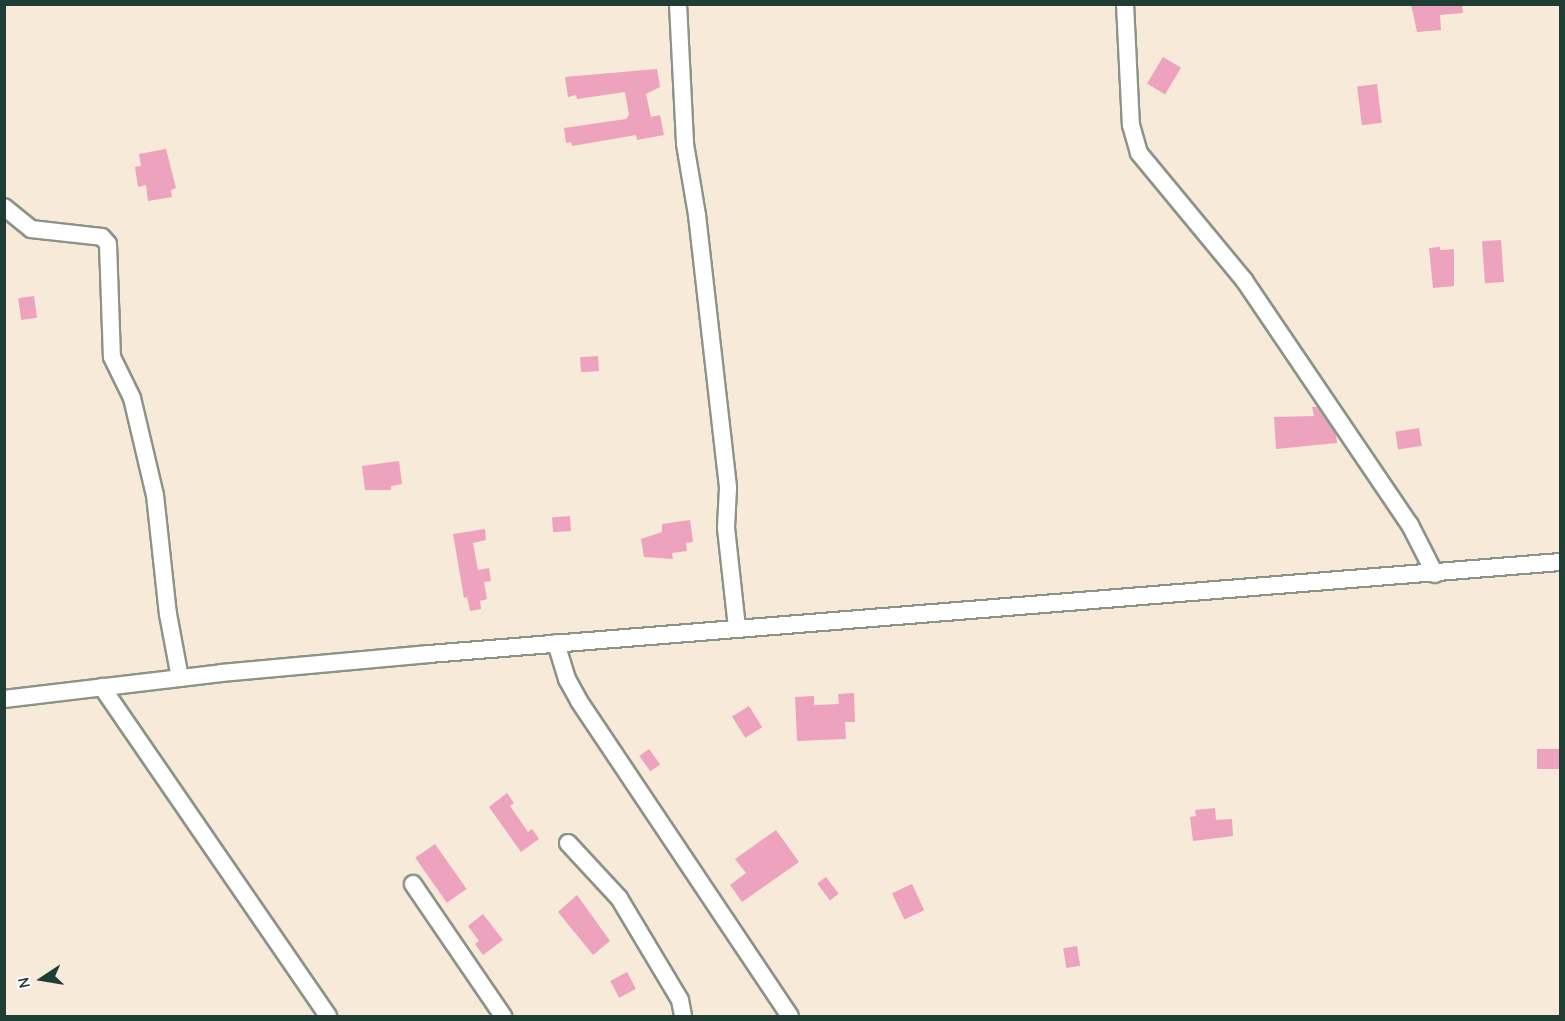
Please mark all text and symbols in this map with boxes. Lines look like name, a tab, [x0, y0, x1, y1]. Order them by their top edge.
north arrow	[12, 949, 72, 1009]
text: N	[15, 976, 34, 990]

